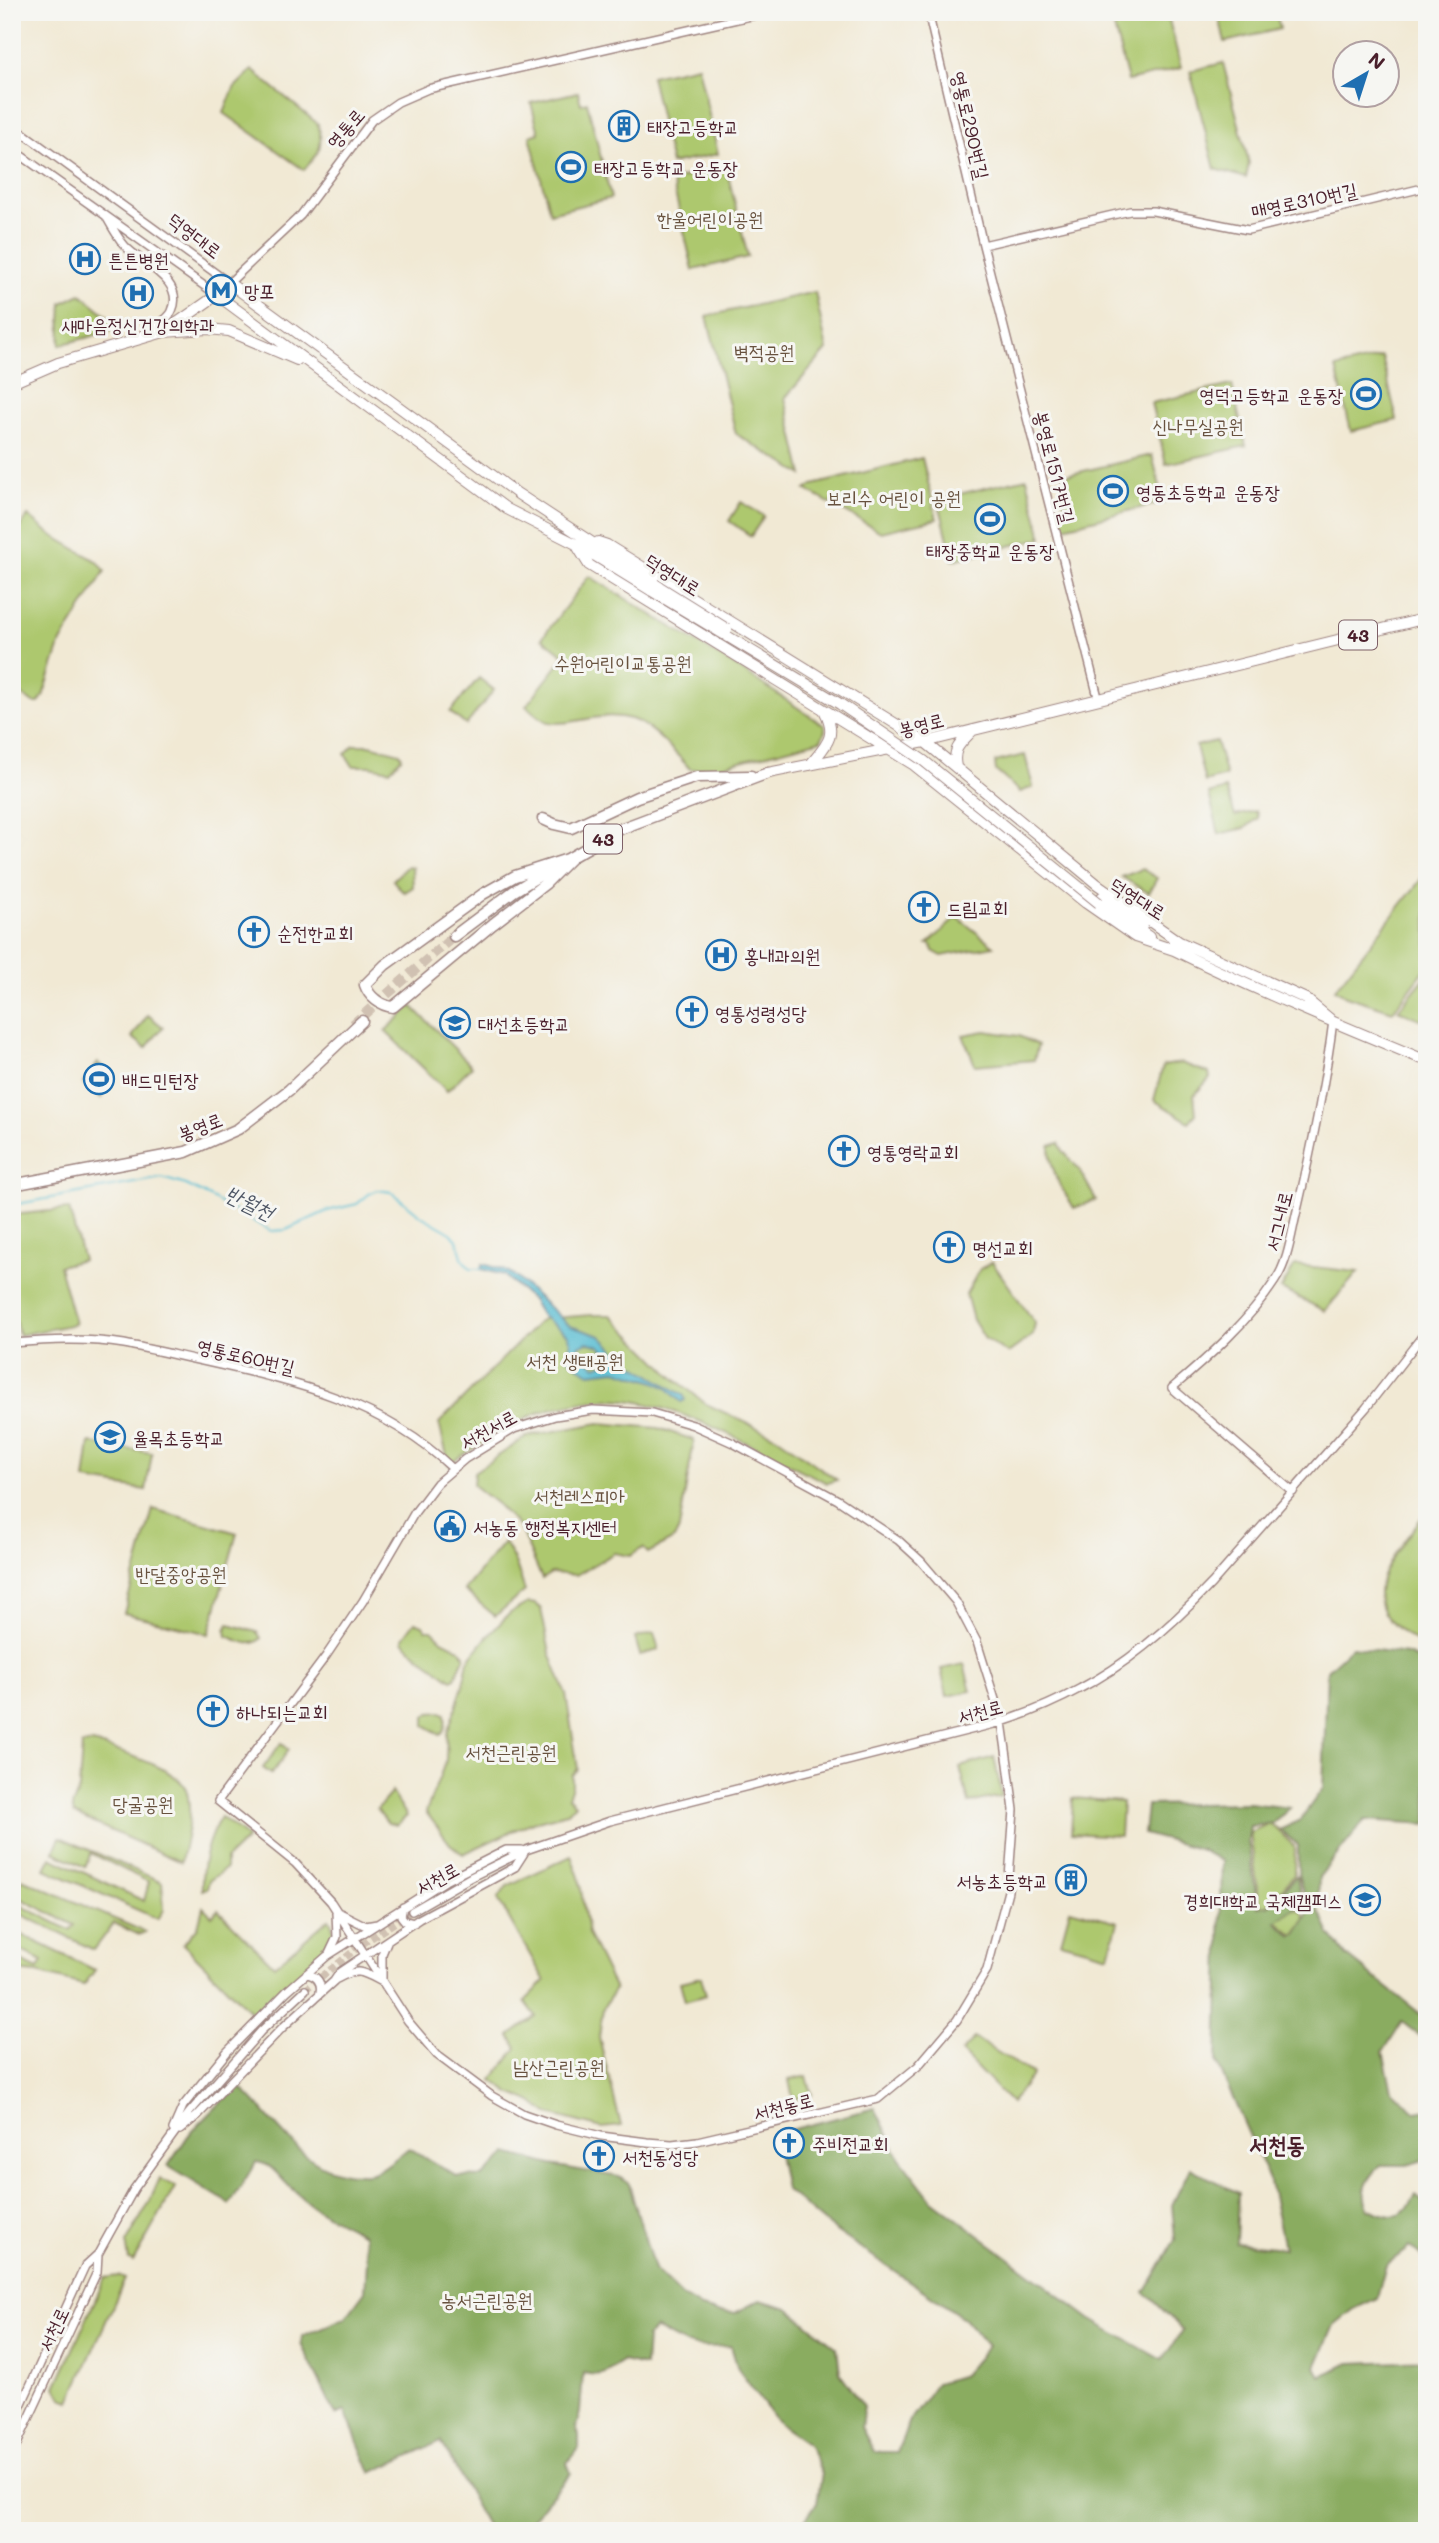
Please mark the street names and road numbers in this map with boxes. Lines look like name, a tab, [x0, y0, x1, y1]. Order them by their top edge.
street label: 영통로290번길	[946, 69, 996, 181]
street label: 영통로	[321, 102, 369, 154]
street label: 매영로310번길	[1249, 177, 1359, 223]
street label: 덕영대로	[163, 207, 227, 263]
street label: 봉영로1517번길	[1029, 408, 1081, 526]
street label: 덕영대로	[640, 547, 706, 601]
road number: 43	[1339, 620, 1377, 650]
street label: 봉영로	[896, 706, 946, 742]
road number: 43	[584, 824, 622, 854]
street label: 덕영대로	[1105, 871, 1171, 925]
street label: 봉영로	[174, 1106, 226, 1146]
street label: 서그내로	[1258, 1188, 1298, 1254]
street label: 영통로60번길	[195, 1333, 297, 1379]
street label: 서천서로	[455, 1403, 521, 1455]
street label: 서천로	[955, 1693, 1005, 1729]
street label: 서천로	[411, 1856, 463, 1900]
street label: 서천동로	[750, 2086, 816, 2126]
street label: 서천로	[32, 2303, 74, 2355]

